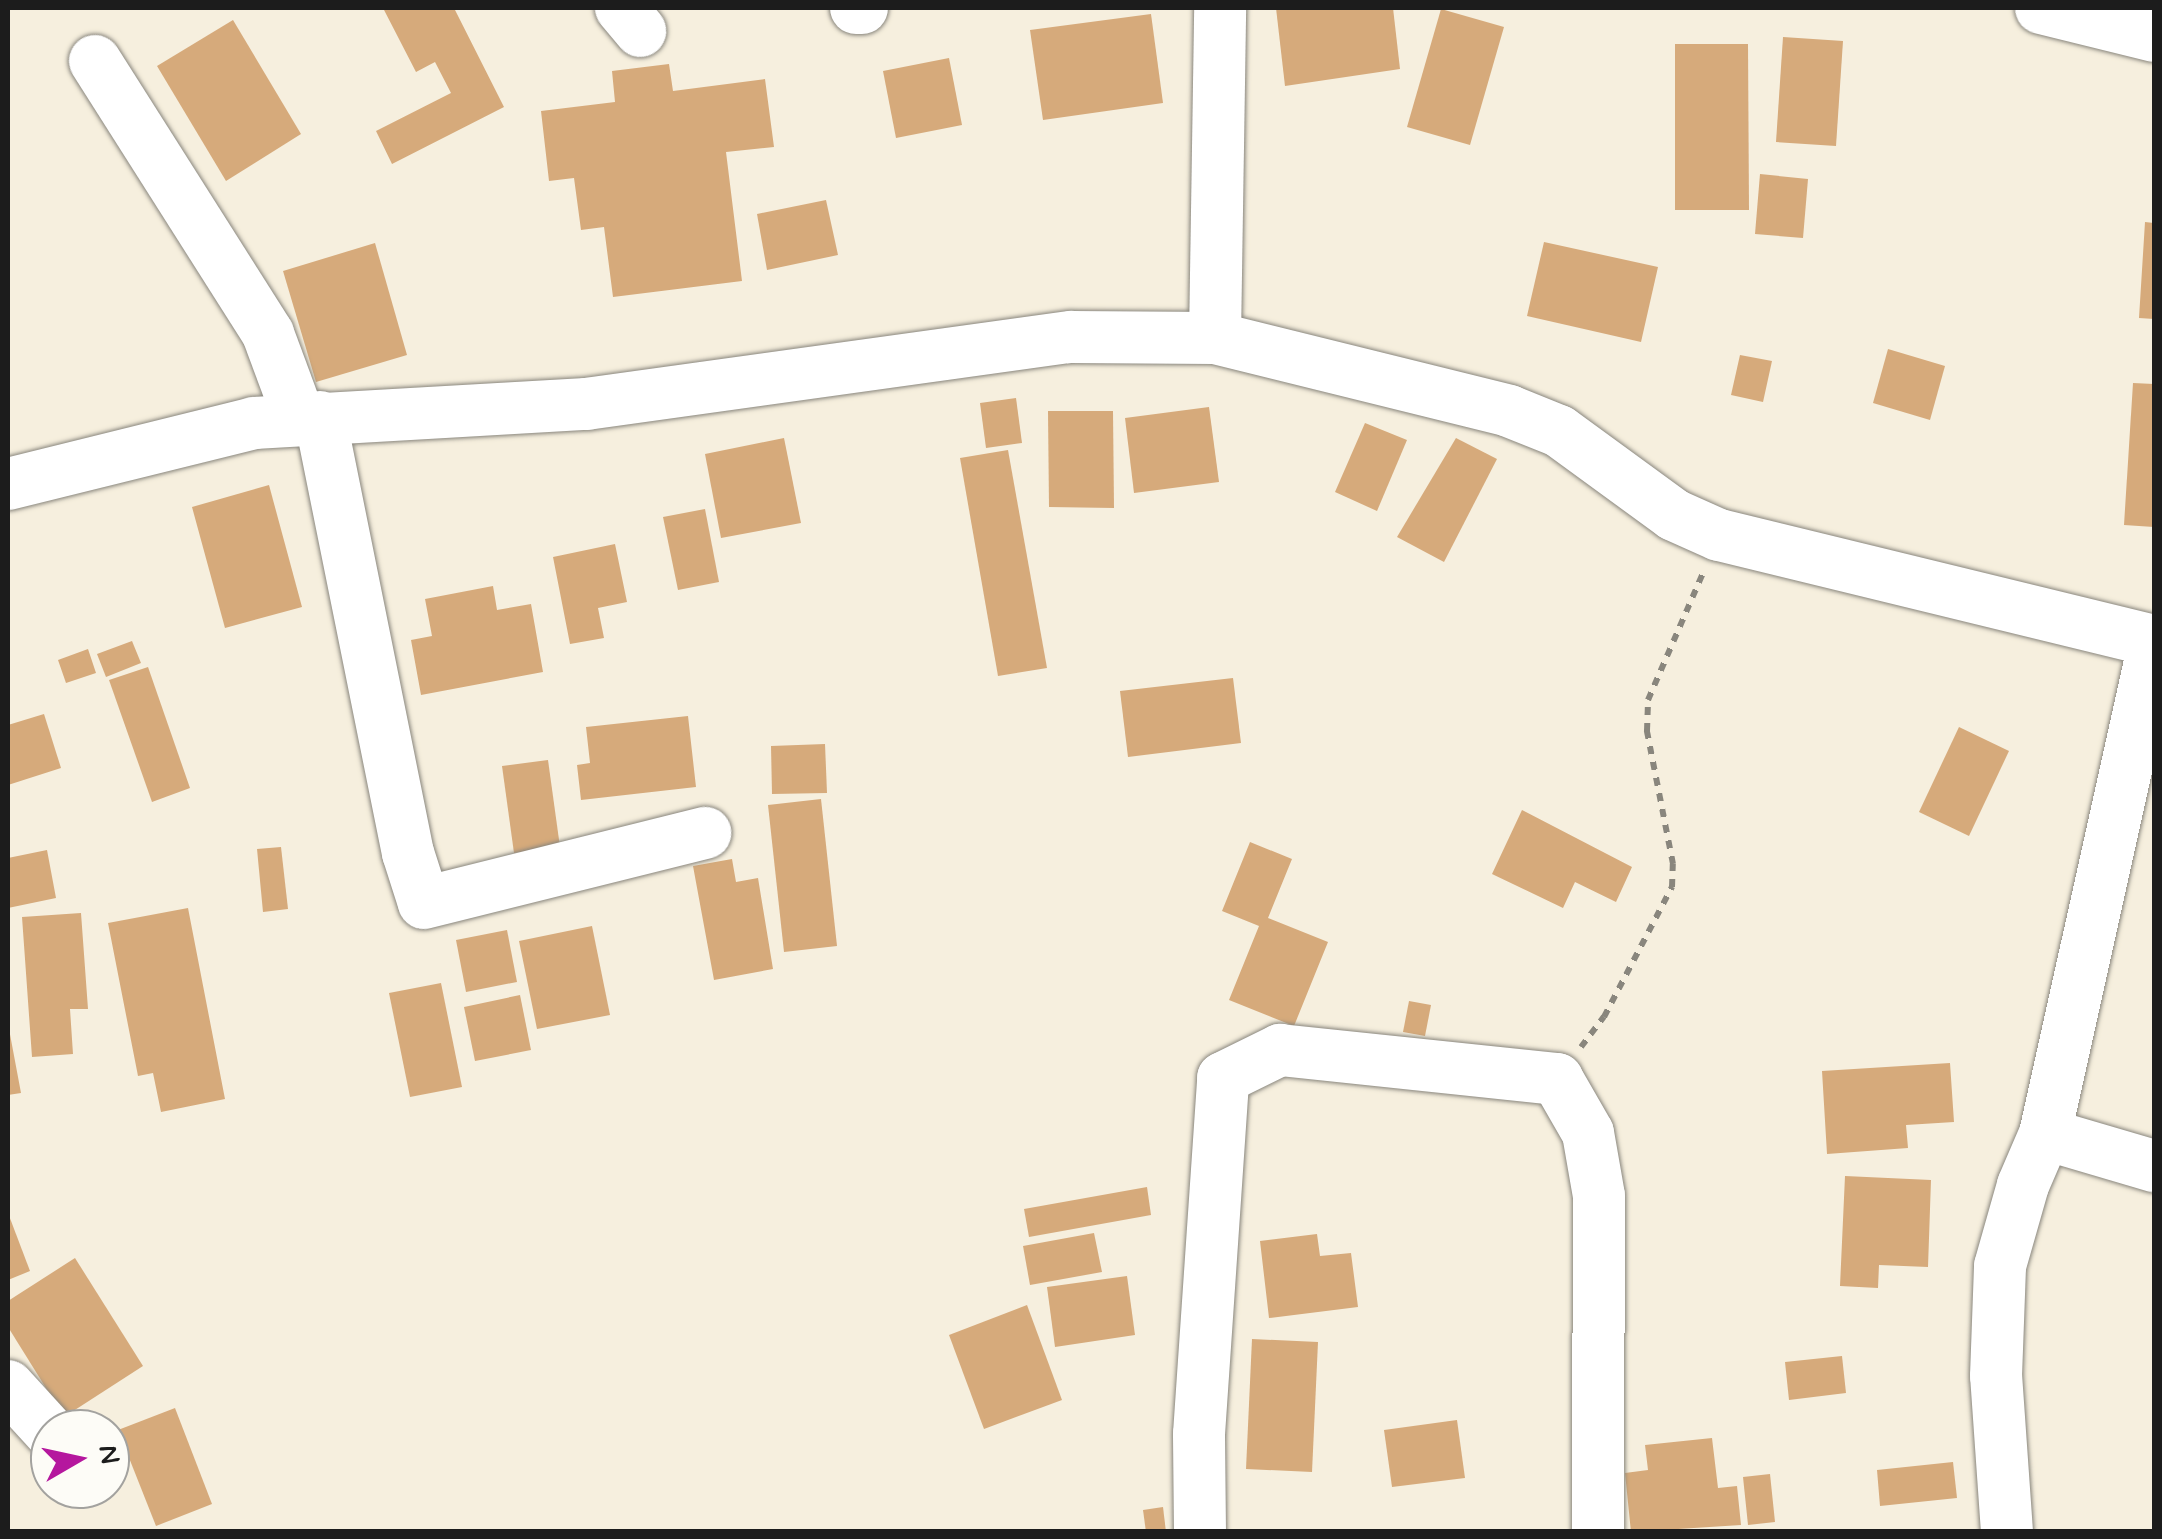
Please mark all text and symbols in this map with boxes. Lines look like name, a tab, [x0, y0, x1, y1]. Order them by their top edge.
north arrow	[30, 1409, 130, 1509]
text: N	[88, 1442, 128, 1467]

